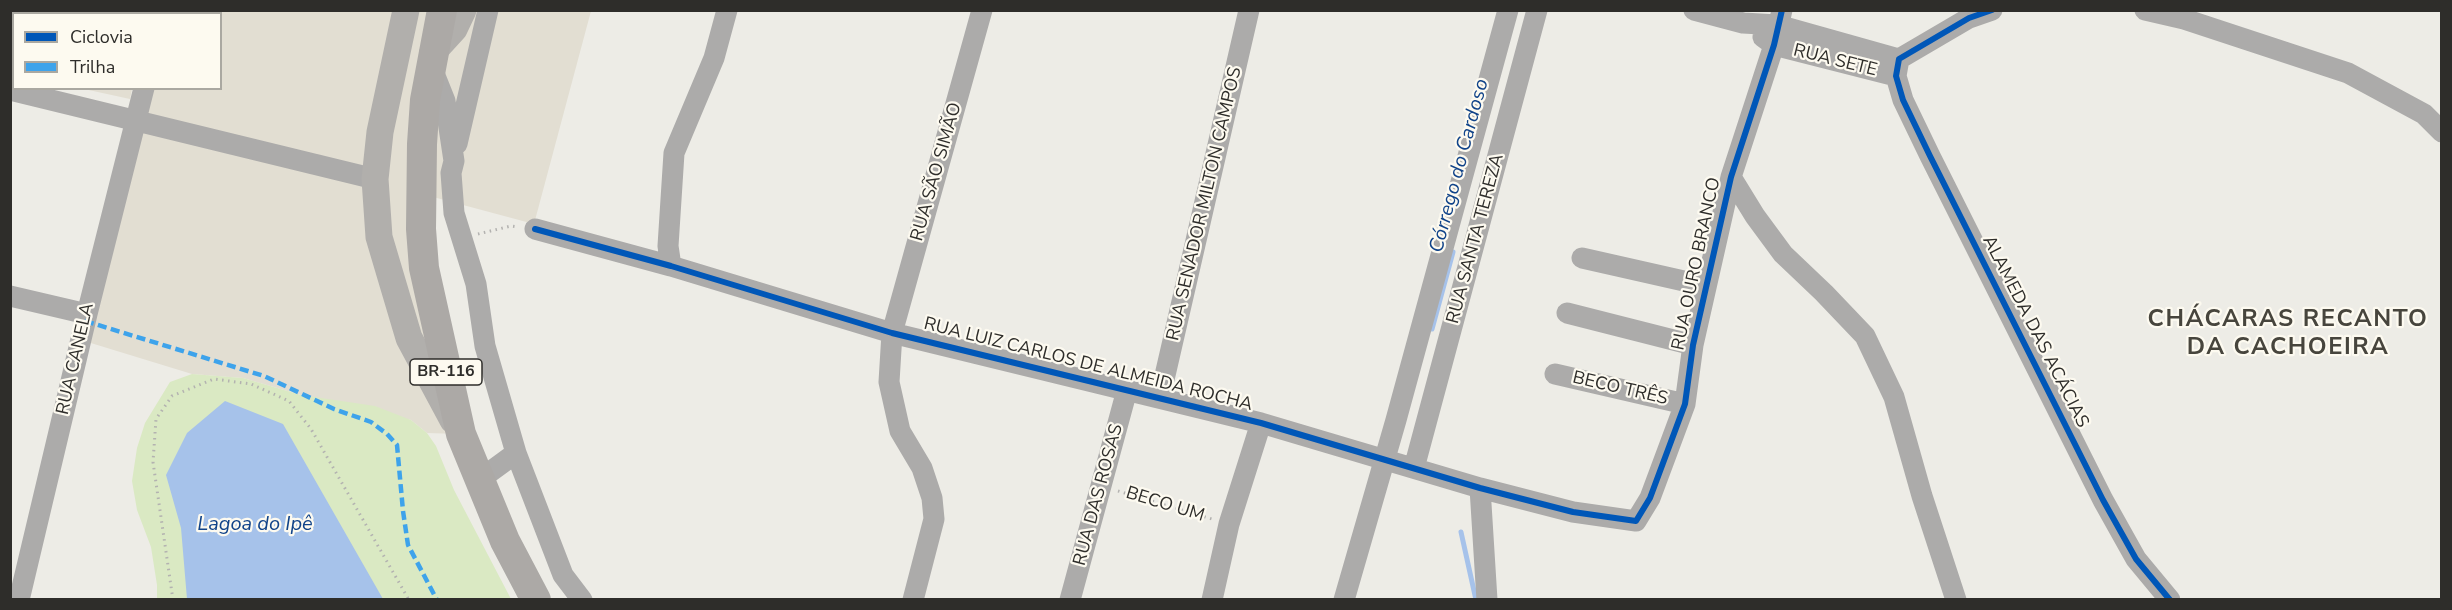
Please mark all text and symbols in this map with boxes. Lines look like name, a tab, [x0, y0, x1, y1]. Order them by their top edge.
legend	[12, 12, 222, 90]
text: Ciclovia	[70, 25, 133, 49]
street label: RUA SETE	[1791, 40, 1879, 82]
text: Trilha	[70, 55, 115, 79]
street label: RUA SENADOR MILTON CAMPOS	[1163, 65, 1247, 343]
water label: Córrego do Cardoso	[1425, 76, 1495, 256]
street label: RUA SÃO SIMÃO	[907, 100, 967, 244]
street label: RUA SANTA TEREZA	[1443, 152, 1509, 326]
street label: RUA OURO BRANCO	[1668, 176, 1726, 352]
street label: ALAMEDA DAS ACÁCIAS	[1977, 232, 2093, 432]
street label: RUA CANELA	[53, 301, 99, 417]
district label: CHÁCARAS RECANTO DA CACHOEIRA	[2148, 306, 2428, 362]
street label: RUA LUIZ CARLOS DE ALMEIDA ROCHA	[921, 314, 1255, 416]
road number: BR-116	[410, 359, 482, 385]
street label: BECO TRÊS	[1570, 368, 1670, 410]
street label: RUA DAS ROSAS	[1070, 422, 1128, 568]
street label: BECO UM	[1123, 483, 1207, 527]
water label: Lagoa do Ipê	[197, 513, 313, 537]

